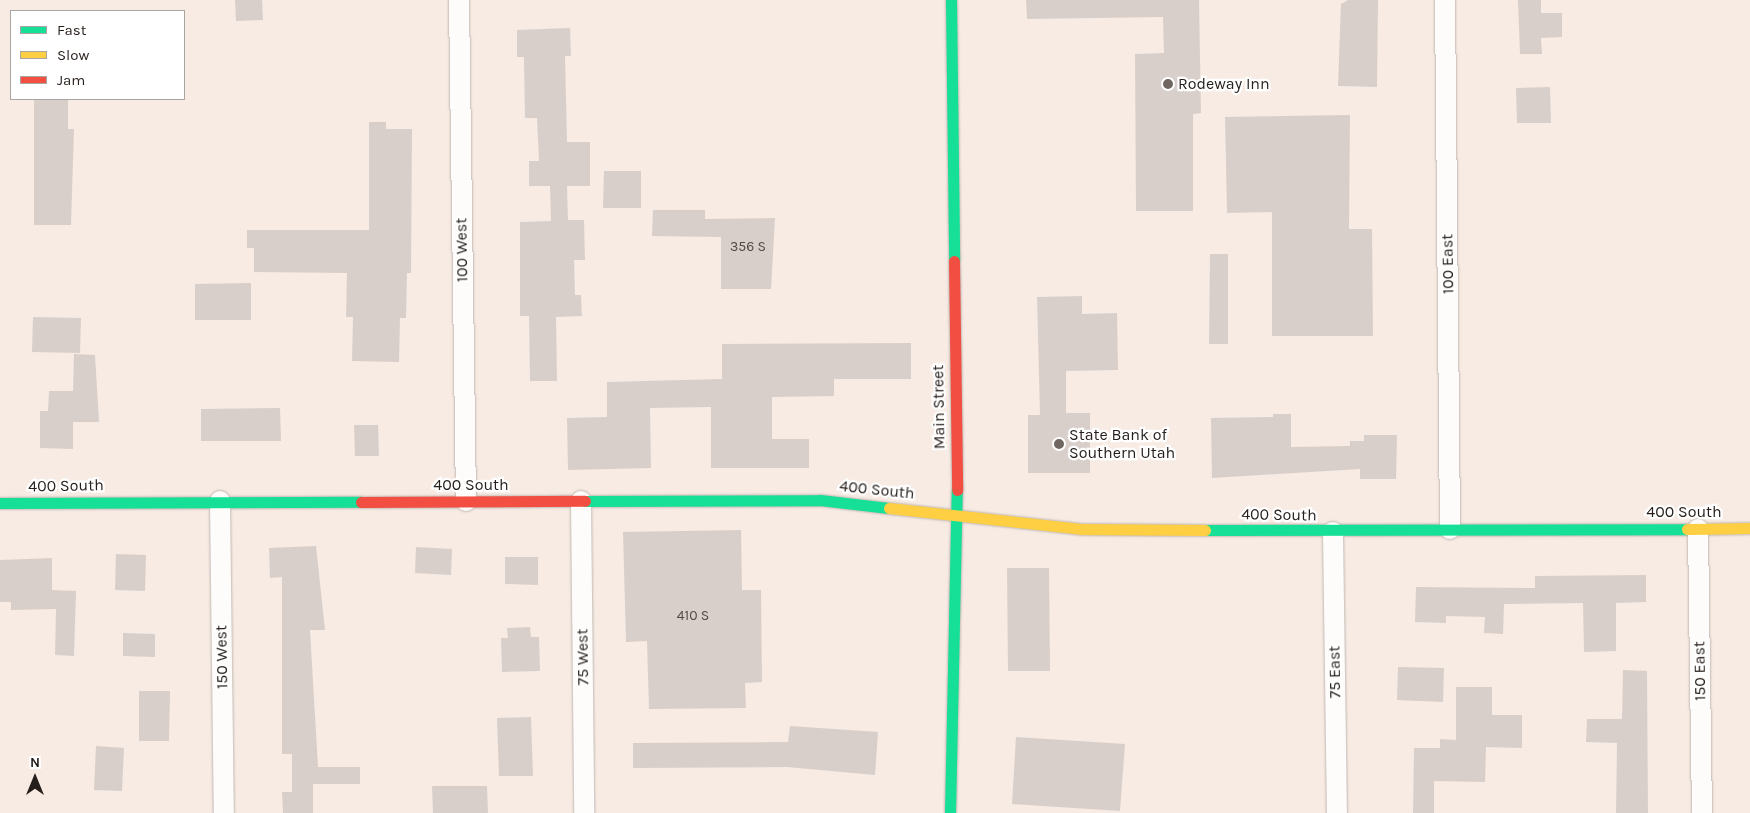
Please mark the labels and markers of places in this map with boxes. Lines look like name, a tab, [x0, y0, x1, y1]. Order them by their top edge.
place label: Rodeway Inn	[1178, 74, 1270, 94]
marker: Rodeway Inn	[1162, 78, 1174, 90]
place label: State Bank of Southern Utah	[1069, 425, 1175, 463]
marker: State Bank of Southern Utah	[1053, 438, 1065, 450]

